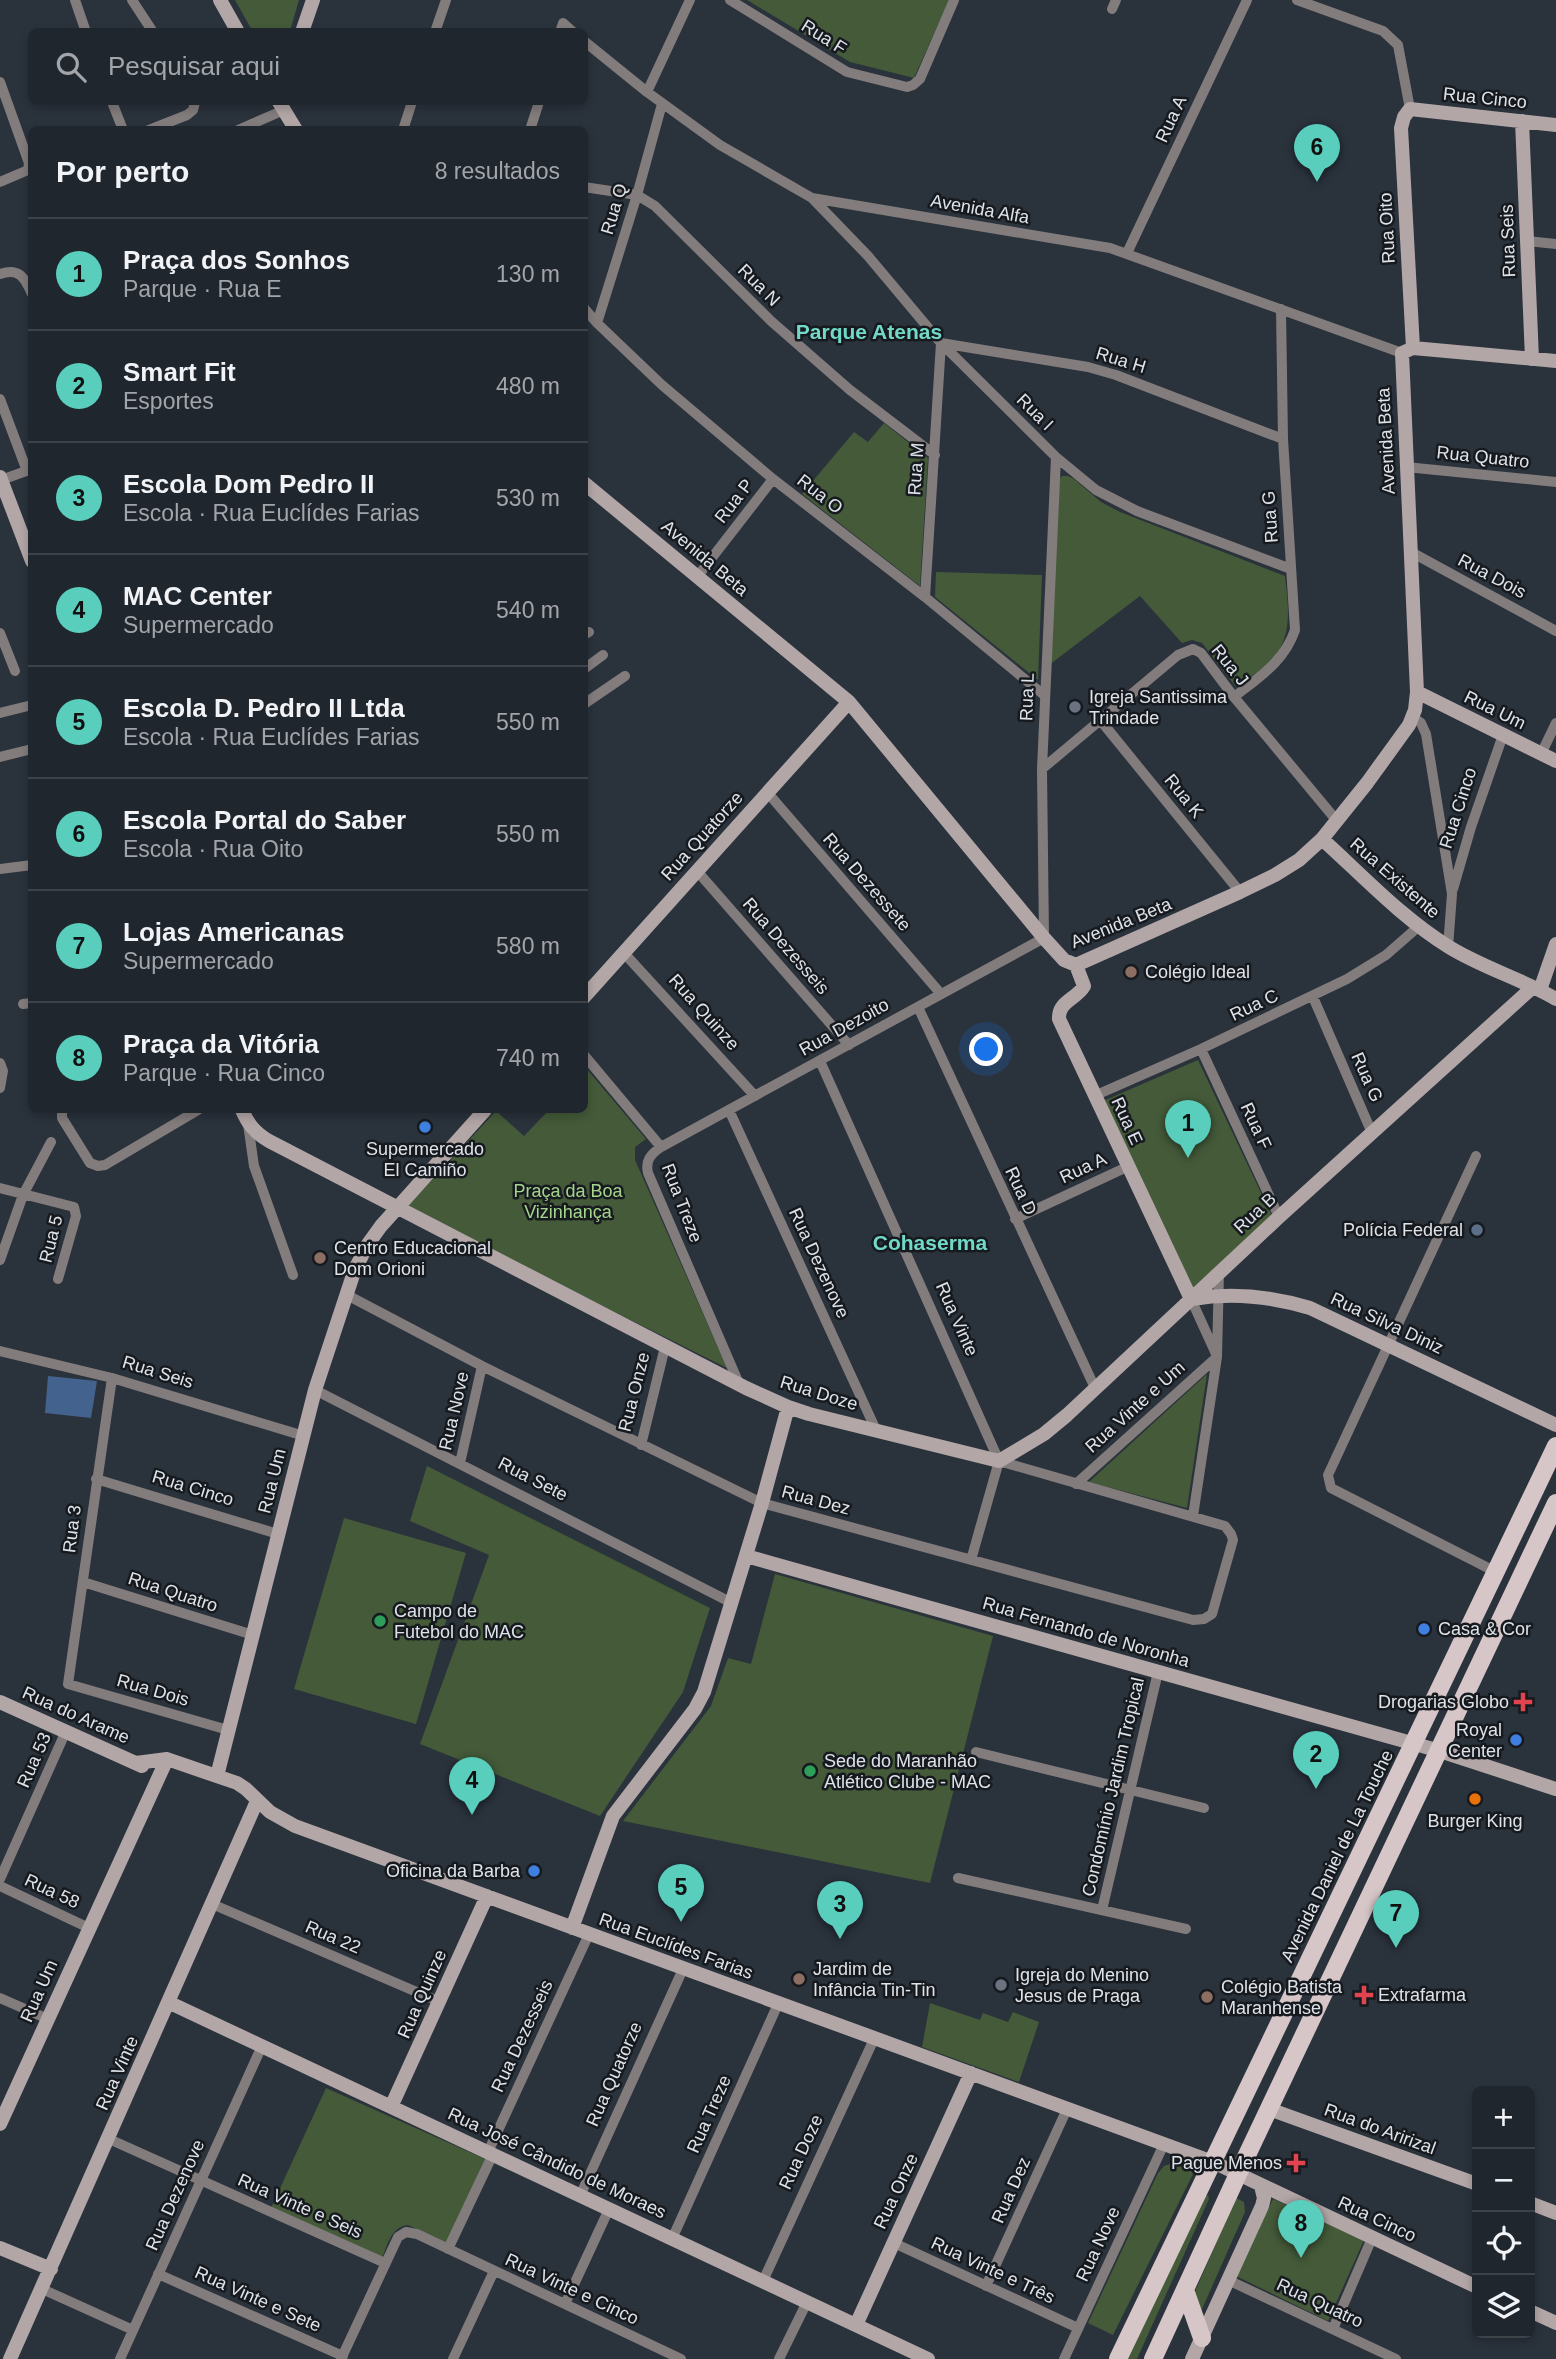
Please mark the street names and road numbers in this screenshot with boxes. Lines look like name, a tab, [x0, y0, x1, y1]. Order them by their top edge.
street label: Rua F	[798, 16, 850, 58]
street label: Rua Cinco	[1442, 84, 1528, 112]
street label: Rua A	[1152, 93, 1190, 145]
street label: Rua Q	[597, 181, 631, 237]
street label: Avenida Alfa	[929, 190, 1032, 228]
street label: Rua Oito	[1375, 192, 1399, 264]
street label: Rua Seis	[1497, 204, 1519, 278]
street label: Rua N	[734, 260, 784, 310]
street label: Rua H	[1094, 343, 1148, 377]
street label: Avenida Beta	[1373, 386, 1399, 495]
street label: Rua I	[1013, 390, 1057, 434]
street label: Rua M	[904, 442, 928, 496]
street label: Rua Quatro	[1436, 442, 1530, 472]
street label: Rua O	[793, 470, 847, 518]
street label: Rua P	[711, 475, 757, 527]
street label: Rua G	[1258, 490, 1282, 544]
street label: Avenida Beta	[658, 516, 753, 601]
street label: Rua Dois	[1455, 550, 1529, 602]
street label: Rua J	[1207, 640, 1253, 690]
street label: Rua L	[1016, 673, 1038, 721]
street label: Rua Um	[1461, 687, 1529, 733]
street label: Rua Cinco	[1436, 765, 1480, 851]
street label: Rua K	[1160, 770, 1208, 822]
street label: Rua Quatorze	[657, 788, 747, 884]
street label: Rua Dezessete	[819, 829, 915, 935]
street label: Rua Existente	[1346, 834, 1444, 922]
street label: Avenida Beta	[1068, 893, 1175, 952]
street label: Rua Dezesseis	[739, 894, 833, 998]
street label: Rua Quinze	[665, 970, 743, 1054]
street label: Rua C	[1227, 985, 1281, 1025]
street label: Rua Dezoito	[796, 994, 892, 1060]
street label: Rua G	[1347, 1049, 1387, 1105]
street label: Rua E	[1107, 1094, 1147, 1148]
street label: Rua F	[1237, 1100, 1275, 1152]
street label: Rua A	[1057, 1149, 1109, 1187]
street label: Rua Treze	[658, 1161, 706, 1245]
street label: Rua D	[1001, 1164, 1041, 1218]
street label: Rua B	[1230, 1189, 1280, 1237]
street label: Rua Dezenove	[785, 1205, 853, 1321]
street label: Rua 5	[35, 1213, 67, 1265]
street label: Rua Vinte	[932, 1279, 982, 1359]
street label: Rua Silva Diniz	[1327, 1288, 1447, 1358]
street label: Rua Onze	[614, 1350, 654, 1434]
street label: Rua Seis	[120, 1352, 196, 1392]
street label: Rua Vinte e Um	[1081, 1357, 1189, 1457]
street label: Rua Nove	[435, 1370, 473, 1452]
street label: Rua Doze	[778, 1372, 860, 1414]
street label: Rua Um	[254, 1447, 290, 1515]
street label: Rua Sete	[495, 1453, 571, 1505]
street label: Rua Cinco	[150, 1466, 236, 1510]
street label: Rua Dez	[780, 1481, 852, 1519]
street label: Rua 3	[59, 1504, 85, 1554]
street label: Rua Quatro	[126, 1568, 220, 1616]
street label: Rua Fernando de Noronha	[980, 1593, 1193, 1671]
street label: Rua Dois	[115, 1670, 191, 1710]
street label: Condomínio Jardim Tropical	[1078, 1676, 1148, 1898]
street label: Rua do Arame	[19, 1682, 133, 1748]
street label: Rua 53	[13, 1729, 55, 1791]
street label: Avenida Daniel de La Touche	[1277, 1747, 1397, 1965]
street label: Rua 58	[21, 1870, 83, 1912]
street label: Rua Euclídes Farias	[596, 1909, 756, 1983]
street label: Rua 22	[302, 1916, 364, 1958]
street label: Rua Quinze	[394, 1947, 450, 2041]
street label: Rua Um	[16, 1957, 62, 2025]
street label: Rua Dezesseis	[487, 1977, 557, 2095]
street label: Rua Quatorze	[582, 2019, 646, 2129]
street label: Rua Vinte	[92, 2033, 142, 2113]
street label: Rua Treze	[683, 2072, 735, 2156]
street label: Rua do Aririzal	[1322, 2100, 1438, 2158]
street label: Rua José Cândido de Moraes	[445, 2104, 669, 2222]
street label: Rua Doze	[775, 2112, 827, 2192]
street label: Rua Dezenove	[142, 2137, 208, 2253]
street label: Rua Onze	[870, 2150, 922, 2232]
street label: Rua Dez	[988, 2154, 1034, 2226]
street label: Rua Vinte e Seis	[235, 2170, 365, 2242]
street label: Rua Cinco	[1335, 2192, 1419, 2246]
street label: Rua Nove	[1072, 2204, 1124, 2284]
street label: Rua Vinte e Três	[928, 2233, 1058, 2307]
street label: Rua Vinte e Cinco	[502, 2249, 642, 2329]
street label: Rua Vinte e Sete	[192, 2262, 324, 2336]
street label: Rua Quatro	[1274, 2274, 1366, 2332]

